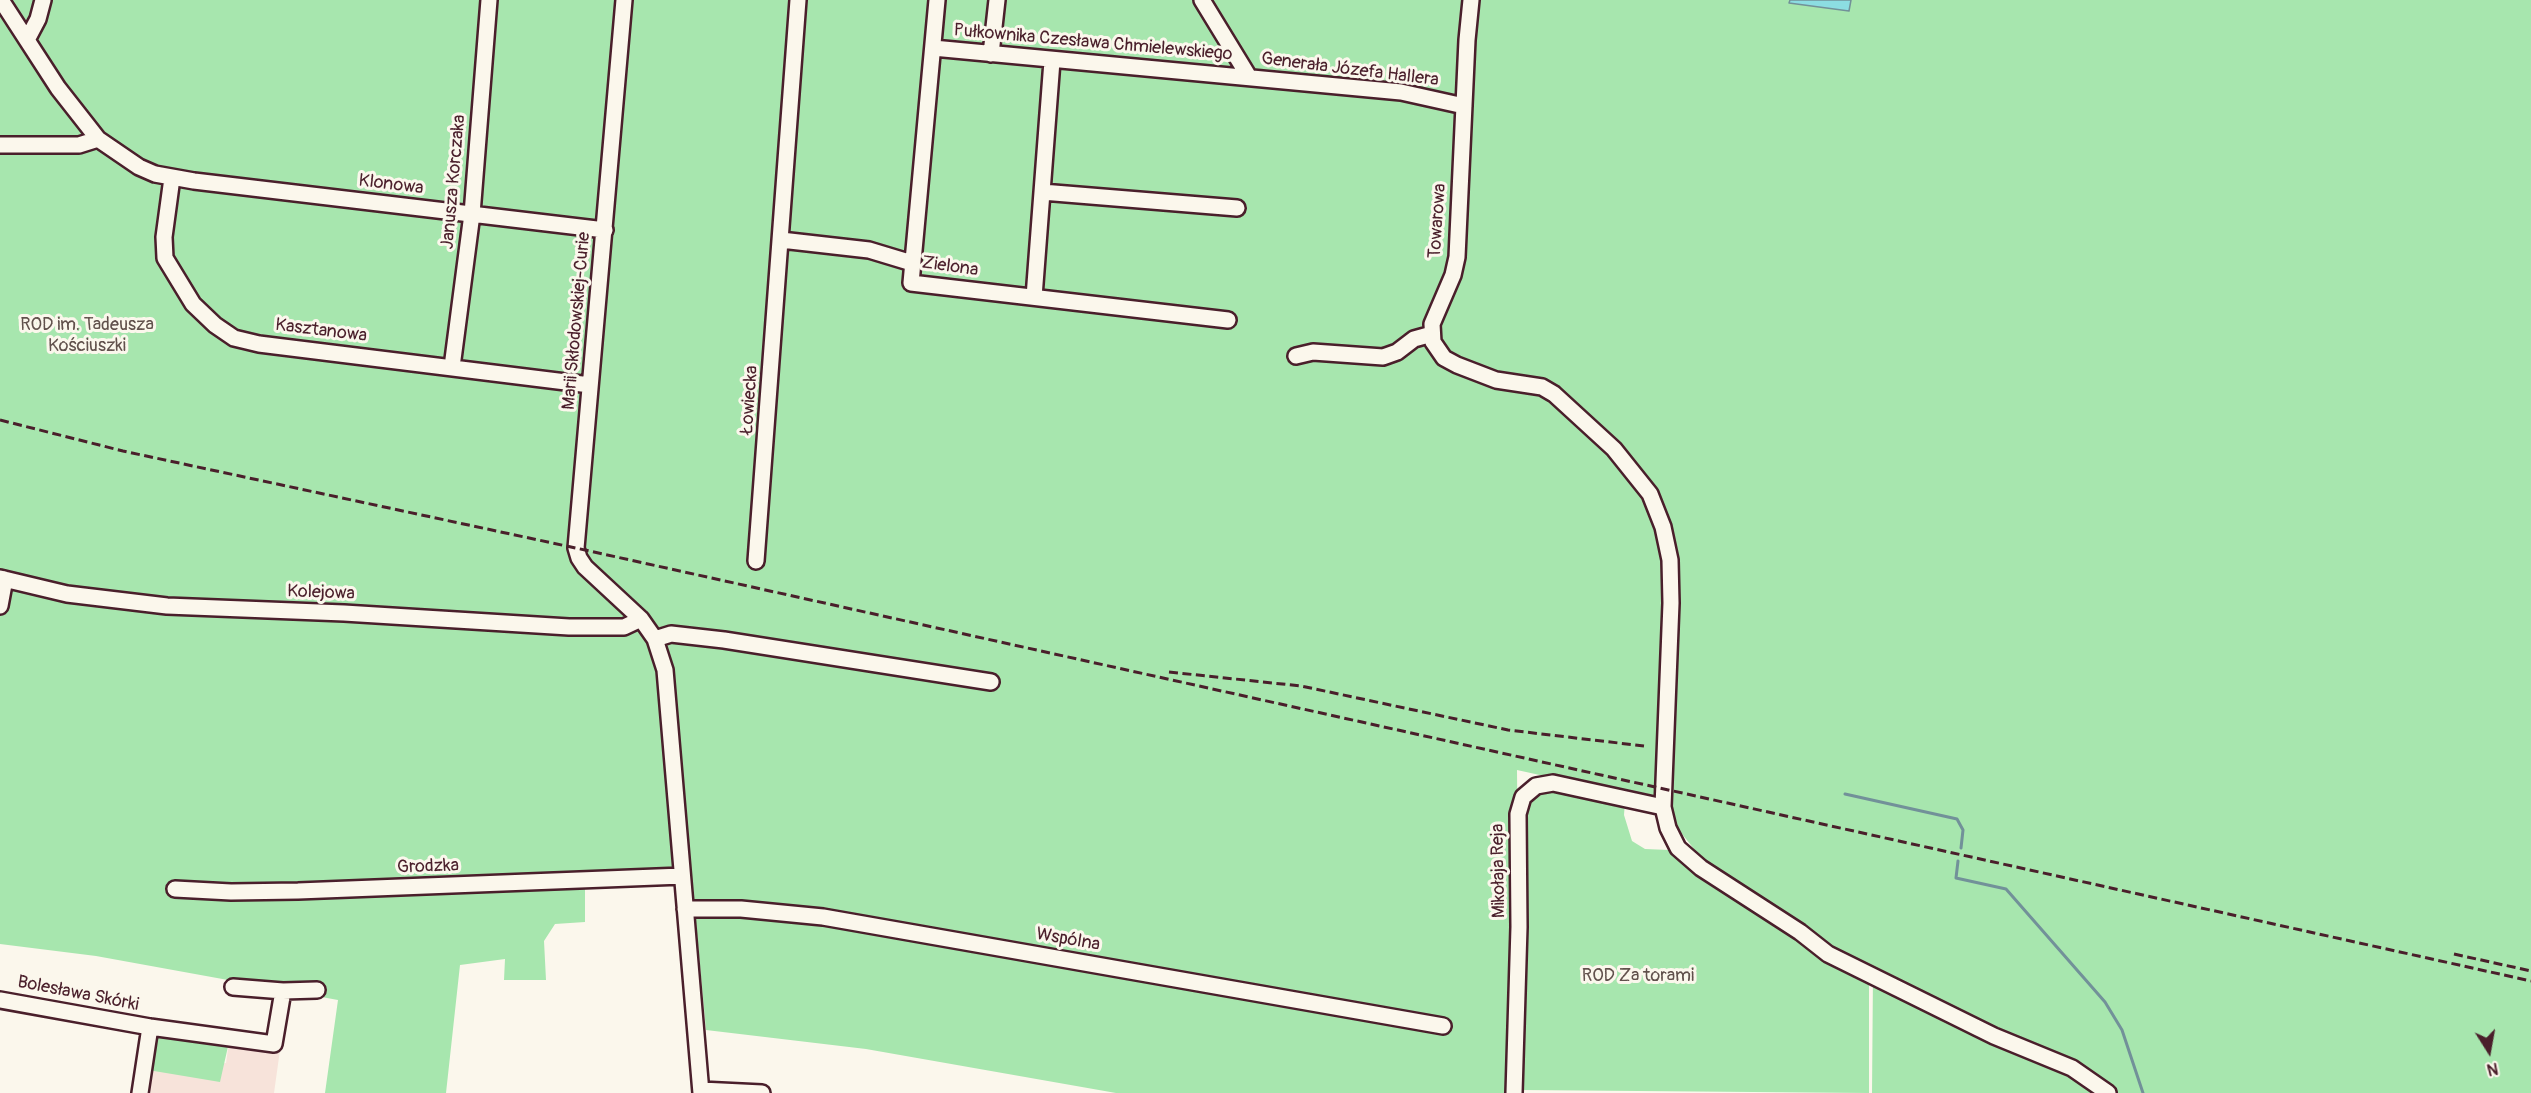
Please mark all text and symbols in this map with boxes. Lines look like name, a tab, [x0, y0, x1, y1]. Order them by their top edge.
street label: Pułkownika Czesława Chmielewskiego	[953, 20, 1233, 66]
street label: Generała Józefa Hallera	[1260, 48, 1440, 92]
street label: Janusza Korczaka	[437, 114, 471, 250]
street label: Klonowa	[357, 170, 425, 200]
street label: Towarowa	[1425, 183, 1451, 259]
street label: Marii Skłodowskiej-Curie	[558, 231, 596, 411]
street label: Zielona	[920, 252, 980, 282]
park label: ROD im. Tadeusza Kościuszki	[20, 314, 154, 356]
street label: Kasztanowa	[274, 315, 368, 347]
street label: Łowiecka	[737, 365, 763, 435]
street label: Kolejowa	[287, 581, 355, 605]
street label: Mikołaja Reja	[1487, 824, 1511, 918]
street label: Grodzka	[397, 855, 459, 879]
street label: Wspólna	[1034, 924, 1102, 956]
park label: ROD Za torami	[1582, 965, 1694, 987]
street label: Bolesława Skórki	[15, 972, 141, 1016]
north arrow	[2459, 1021, 2519, 1081]
text: N	[2485, 1058, 2500, 1080]

